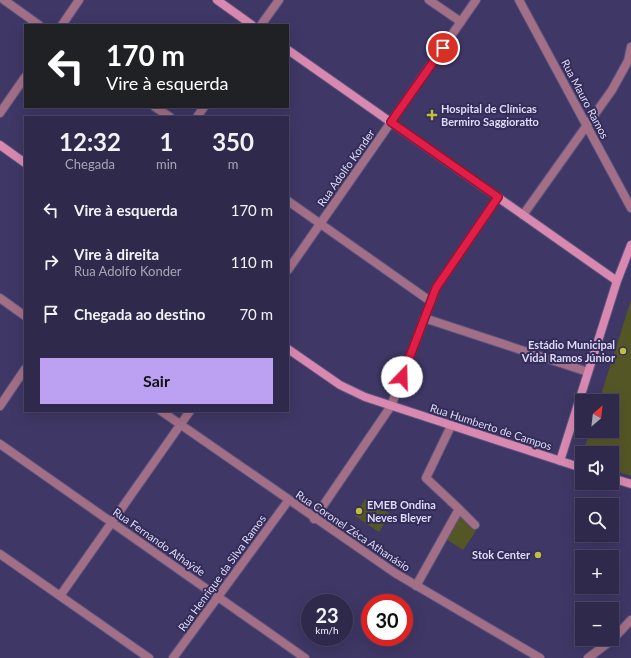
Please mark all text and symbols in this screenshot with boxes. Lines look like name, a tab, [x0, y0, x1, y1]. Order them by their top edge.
pin	[426, 31, 460, 65]
icon: arrive	[432, 37, 454, 59]
text: 170 m	[106, 38, 185, 72]
icon: left	[40, 40, 92, 92]
street label: Rua Mauro Ramos	[559, 57, 612, 141]
text: Vire à esquerda	[106, 72, 229, 94]
place label: Hospital de Clínicas Bermiro Saggioratto	[441, 102, 539, 128]
marker: Hospital de Clínicas Bermiro Saggioratto	[426, 109, 438, 121]
text: 12:32	[59, 127, 121, 156]
text: 1	[160, 127, 174, 156]
text: 350	[212, 127, 254, 156]
street label: Rua Adolfo Konder	[314, 127, 377, 209]
text: Chegada	[65, 156, 115, 172]
text: min	[156, 156, 177, 172]
text: m	[228, 156, 238, 172]
icon: left	[40, 199, 62, 221]
text: Vire à esquerda	[74, 201, 178, 219]
text: 170 m	[231, 201, 273, 219]
text: Vire à direita	[74, 245, 159, 263]
icon: right	[40, 251, 62, 273]
text: 110 m	[231, 253, 273, 271]
text: Rua Adolfo Konder	[74, 263, 182, 279]
icon: arrive	[40, 303, 62, 325]
text: Chegada ao destino	[74, 305, 205, 323]
text: 70 m	[239, 305, 273, 323]
place label: Estádio Municipal Vidal Ramos Júnior	[521, 338, 616, 364]
marker: Estádio Municipal Vidal Ramos Júnior	[618, 346, 628, 356]
position arrow	[381, 356, 423, 398]
button: Sair	[40, 358, 273, 404]
north arrow	[575, 394, 619, 438]
map controls	[575, 394, 619, 646]
street label: Rua Humberto de Campos	[429, 401, 554, 452]
button: sound	[575, 446, 619, 490]
street label: Rua Coronel Zéca Athanásio	[294, 487, 413, 574]
place label: EMEB Ondina Neves Bleyer	[367, 498, 436, 524]
button: search	[575, 498, 619, 542]
street label: Rua Fernando Athaýde	[111, 505, 208, 578]
marker: EMEB Ondina Neves Bleyer	[354, 506, 364, 516]
street label: Rua Henrique da Silva Ramos	[175, 512, 268, 633]
place label: Stok Center	[472, 548, 531, 561]
marker: Stok Center	[533, 550, 543, 560]
button: +	[575, 550, 619, 594]
speed limit sign: 30	[361, 594, 413, 646]
button: −	[575, 602, 619, 646]
text: 23	[315, 603, 339, 627]
text: km/h	[315, 624, 339, 636]

